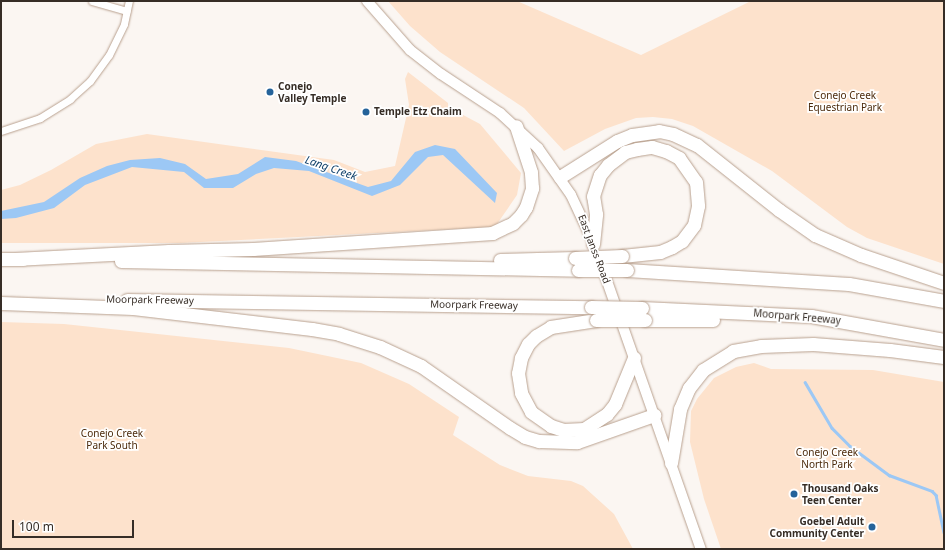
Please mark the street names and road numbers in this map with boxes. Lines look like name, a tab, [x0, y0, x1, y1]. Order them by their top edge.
street label: East Janss Road	[575, 213, 613, 285]
street label: Moorpark Freeway	[106, 293, 194, 307]
street label: Moorpark Freeway	[430, 298, 518, 312]
street label: Moorpark Freeway	[753, 307, 841, 327]

